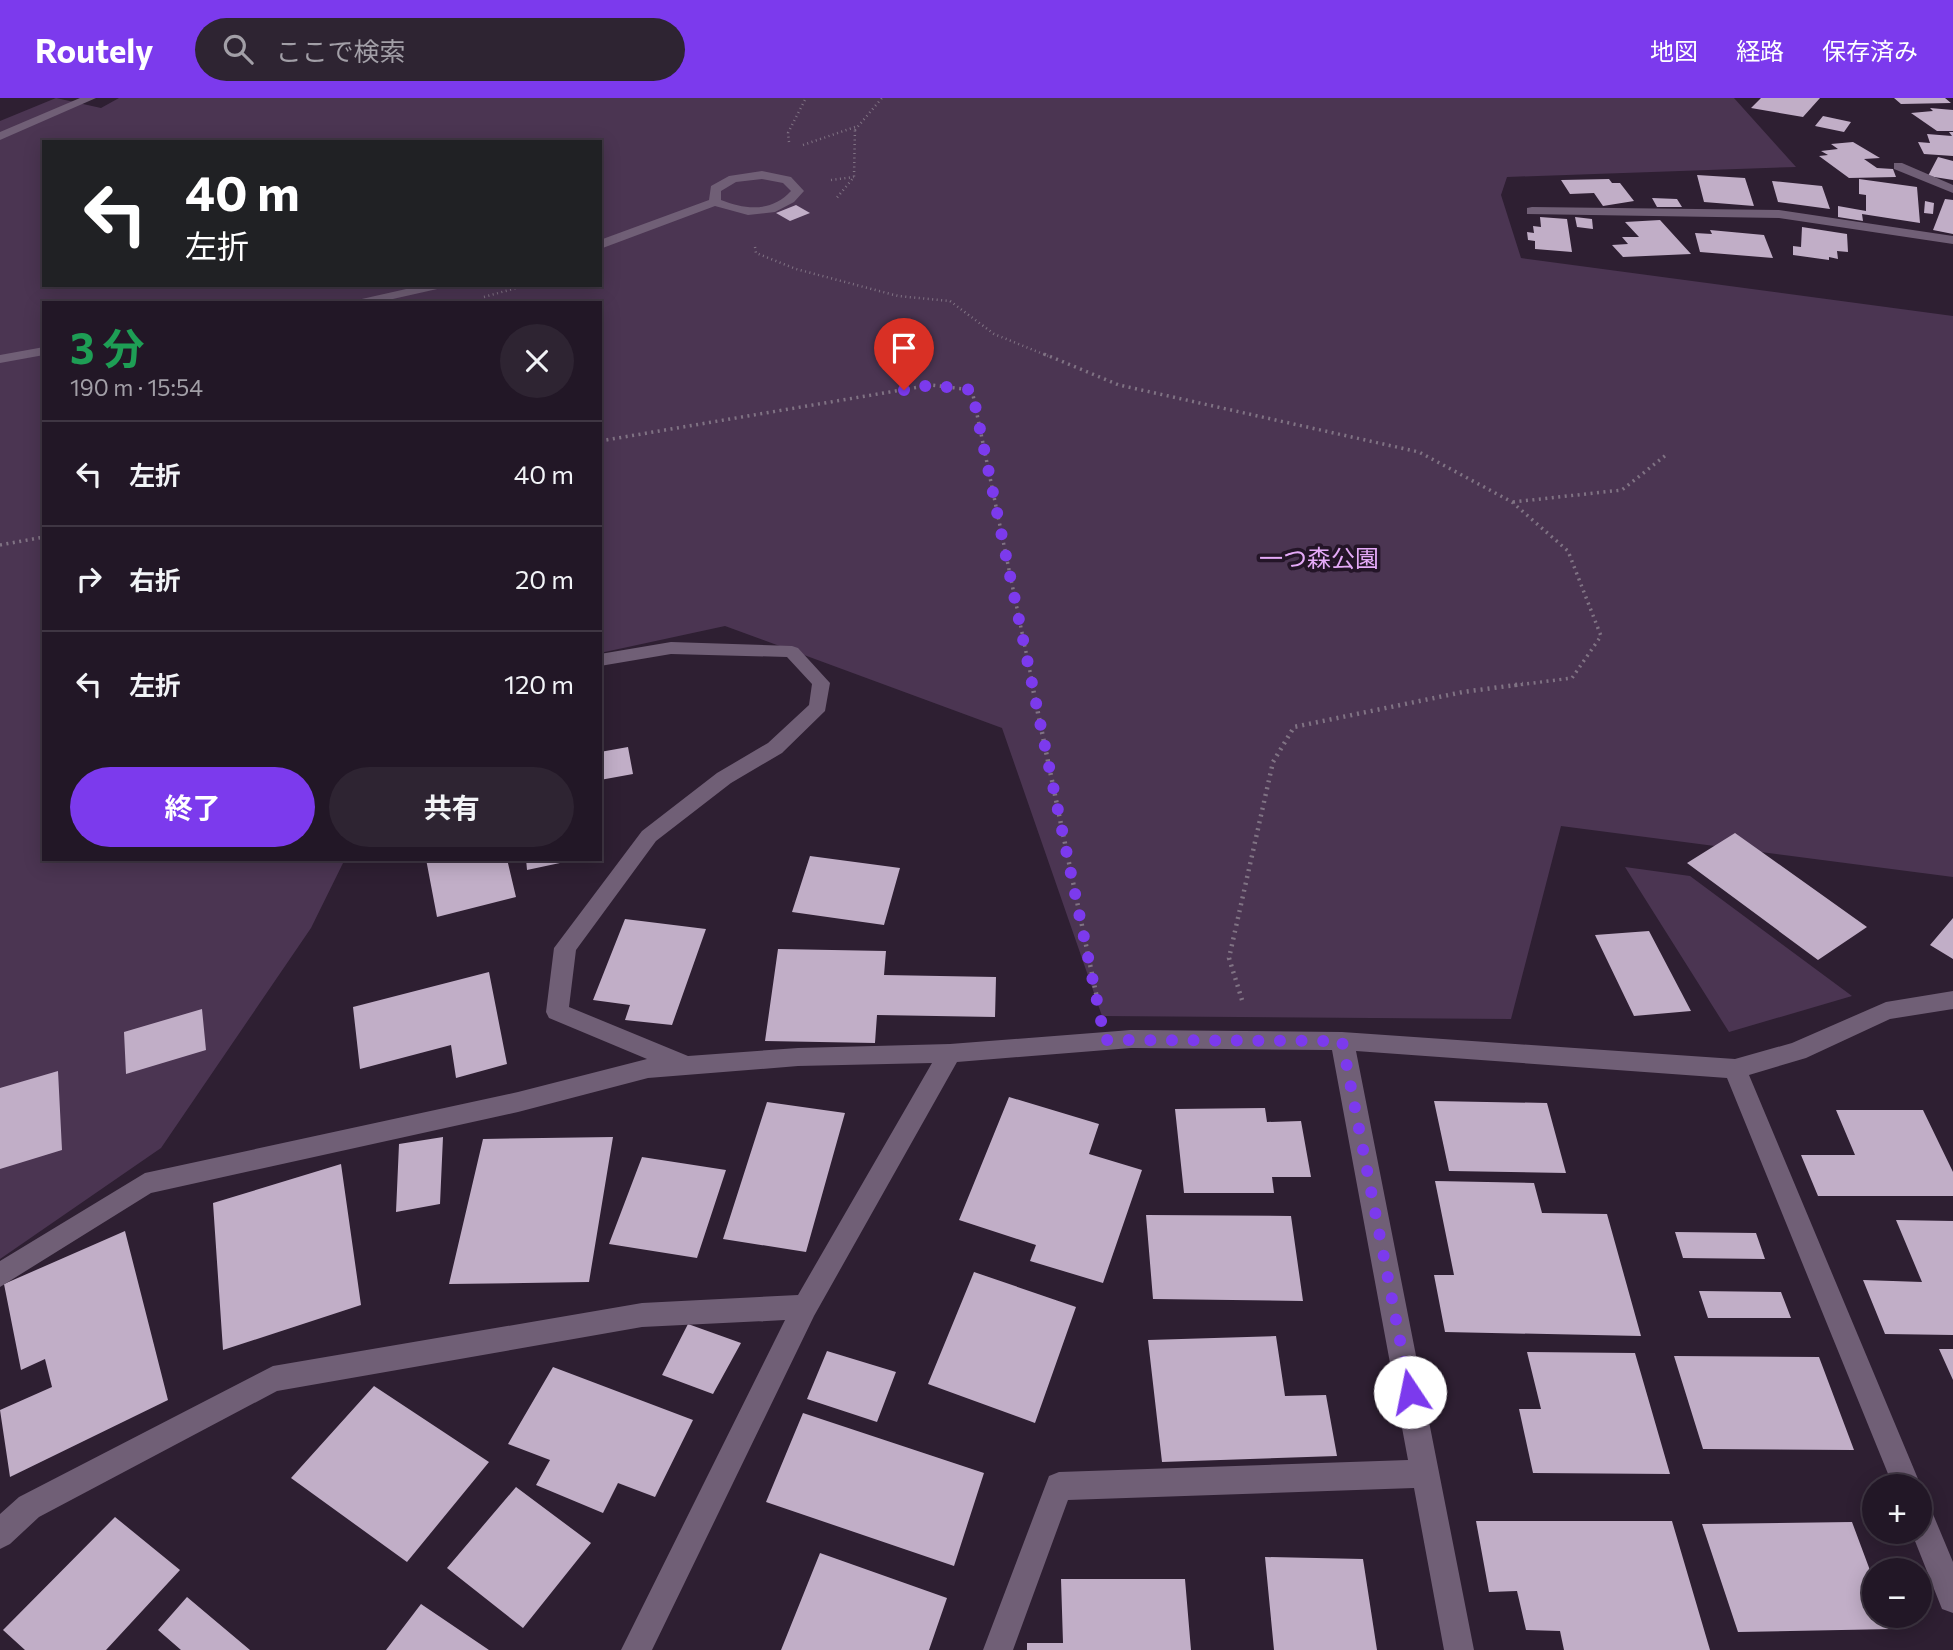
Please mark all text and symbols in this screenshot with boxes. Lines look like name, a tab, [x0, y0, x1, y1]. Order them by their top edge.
search box	[195, 18, 685, 81]
text: Routely	[35, 29, 153, 70]
icon: search	[219, 30, 257, 68]
text: ここで検索	[275, 35, 406, 66]
text: 地図	[1650, 36, 1698, 65]
text: 経路	[1736, 36, 1784, 65]
text: 保存済み	[1822, 36, 1918, 65]
text: 40 m	[185, 161, 300, 221]
icon: left	[70, 168, 161, 259]
text: 左折	[185, 225, 249, 265]
pin	[874, 318, 934, 390]
text: 3 分	[70, 321, 145, 373]
button: close	[500, 324, 574, 398]
icon: arrive	[885, 329, 923, 367]
text: 190 m · 15:54	[70, 373, 203, 401]
icon: left	[70, 455, 108, 493]
text: 40 m	[514, 458, 574, 489]
text: 左折	[129, 459, 181, 490]
park label: 一つ森公園	[1259, 543, 1379, 572]
icon: right	[70, 560, 108, 598]
text: 20 m	[515, 563, 574, 594]
text: 右折	[129, 564, 181, 595]
icon: left	[70, 665, 108, 703]
text: 120 m	[504, 668, 574, 699]
text: 左折	[129, 669, 181, 700]
button: 終了	[70, 767, 315, 847]
button: 共有	[329, 767, 574, 847]
position arrow	[1373, 1355, 1447, 1429]
map controls	[1862, 1474, 1932, 1628]
button: +	[1862, 1474, 1932, 1544]
button: −	[1862, 1558, 1932, 1628]

